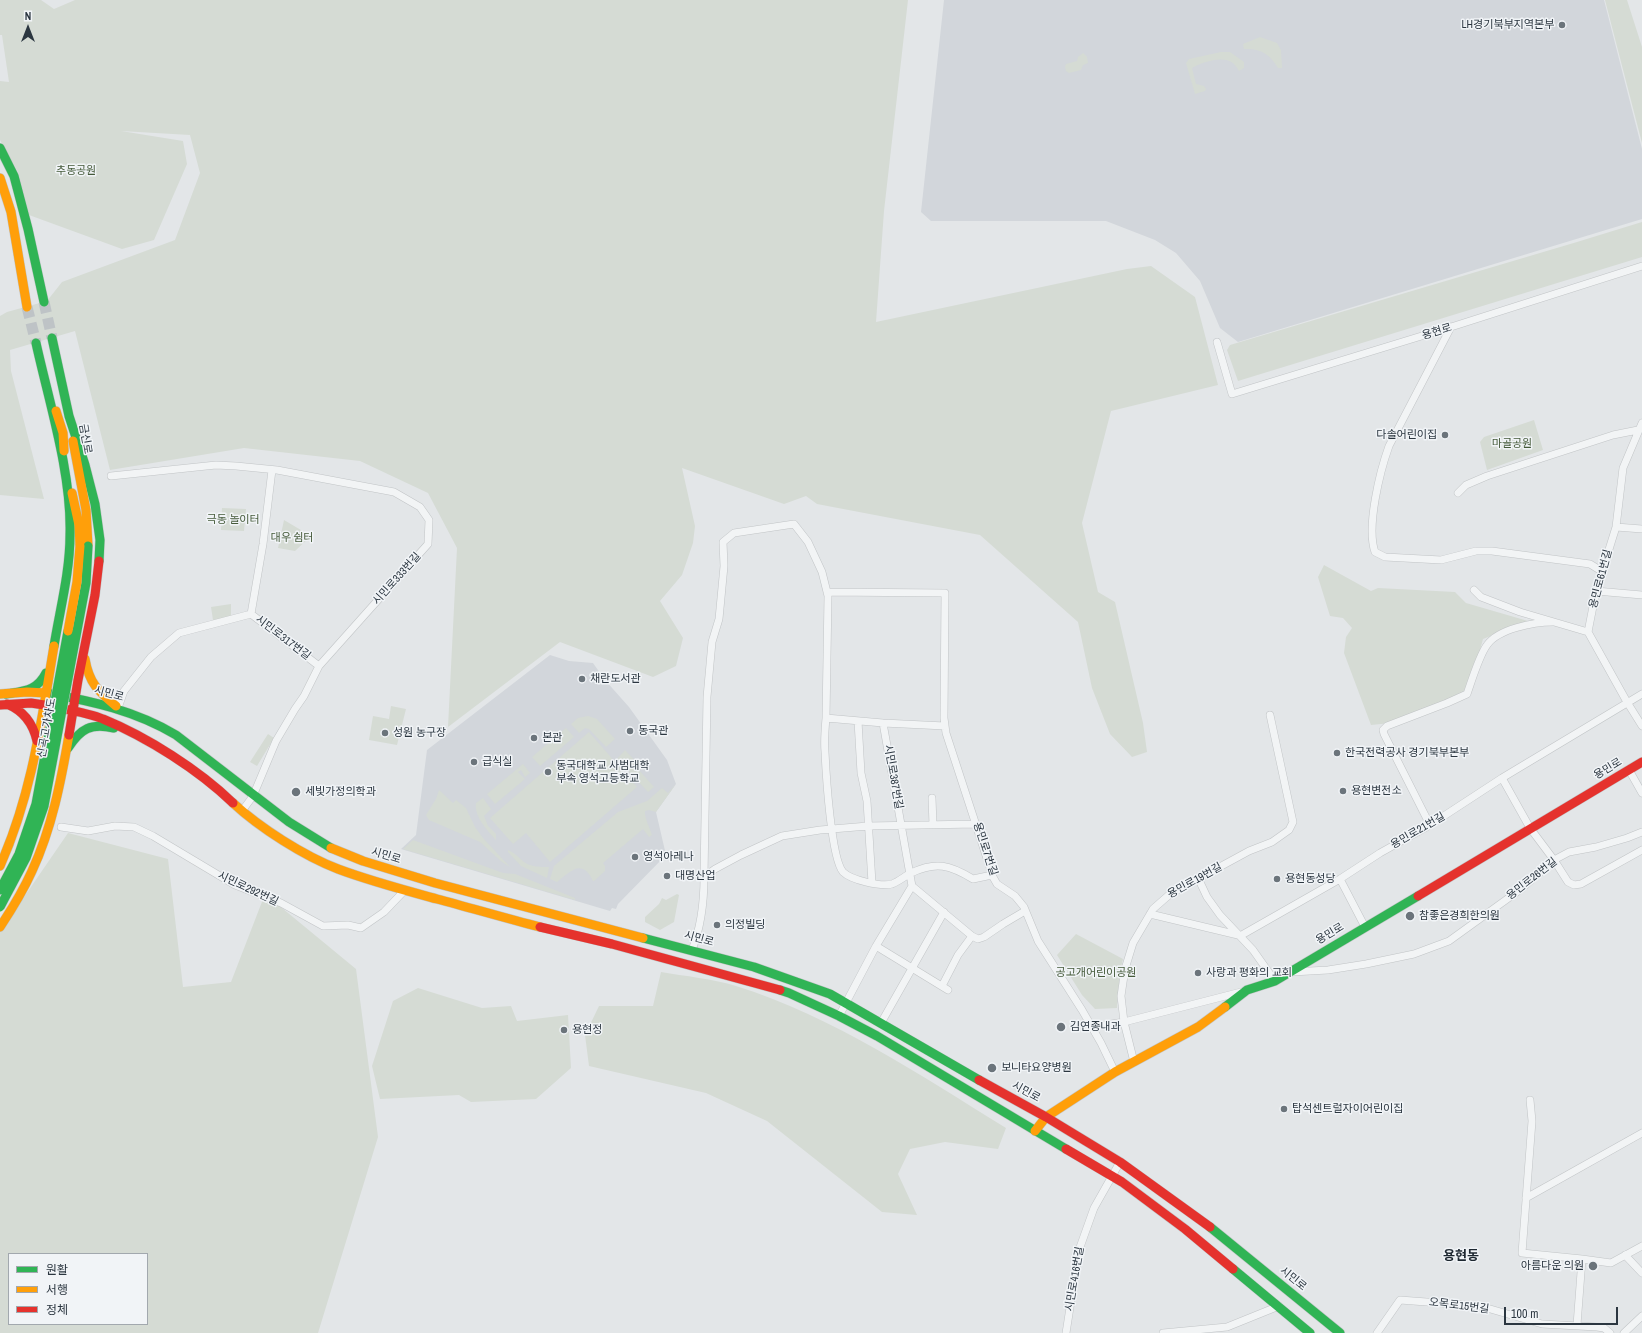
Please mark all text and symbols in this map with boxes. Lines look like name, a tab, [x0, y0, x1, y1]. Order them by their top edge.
north arrow	[8, 8, 48, 48]
text: N	[25, 9, 31, 23]
place label: LH경기북부지역본부	[1462, 18, 1554, 32]
marker: LH경기북부지역본부	[1557, 20, 1567, 30]
park label: 추동공원	[56, 164, 96, 178]
street label: 용현로	[1421, 321, 1453, 343]
street label: 금신로	[76, 423, 94, 455]
place label: 다솔어린이집	[1376, 428, 1437, 442]
marker: 다솔어린이집	[1440, 430, 1450, 440]
park label: 마골공원	[1492, 437, 1532, 451]
park label: 극동 놀이터	[206, 513, 260, 527]
park label: 대우 쉼터	[271, 531, 313, 545]
street label: 용민로61번길	[1587, 548, 1615, 610]
street label: 시민로333번길	[370, 550, 424, 608]
street label: 시민로317번길	[253, 613, 313, 663]
place label: 채란도서관	[590, 672, 641, 686]
marker: 채란도서관	[577, 674, 587, 684]
street label: 시민로	[93, 684, 125, 704]
street label: 신곡고가차도	[35, 697, 59, 759]
place label: 동국관	[638, 724, 668, 738]
place label: 성원 농구장	[393, 726, 446, 740]
marker: 동국관	[625, 726, 635, 736]
marker: 성원 농구장	[380, 728, 390, 738]
place label: 본관	[542, 731, 562, 745]
marker: 본관	[529, 733, 539, 743]
street label: 시민로387번길	[881, 744, 905, 810]
place label: 한국전력공사 경기북부본부	[1345, 746, 1469, 760]
marker: 한국전력공사 경기북부본부	[1332, 748, 1342, 758]
place label: 급식실	[482, 755, 512, 769]
street label: 용민로	[1592, 756, 1624, 782]
marker: 급식실	[469, 757, 479, 767]
place label: 동국대학교 사범대학 부속 영석고등학교	[556, 759, 650, 785]
marker: 동국대학교 사범대학 부속 영석고등학교	[543, 767, 553, 777]
place label: 용현변전소	[1351, 784, 1402, 798]
place label: 세빛가정의학과	[305, 785, 376, 799]
marker: 세빛가정의학과	[290, 786, 302, 798]
marker: 용현변전소	[1338, 786, 1348, 796]
street label: 용민로21번길	[1388, 810, 1448, 852]
street label: 용민로7번길	[970, 821, 1000, 877]
street label: 시민로	[370, 845, 402, 867]
place label: 영석아레나	[643, 850, 694, 864]
marker: 영석아레나	[630, 852, 640, 862]
street label: 용민로26번길	[1504, 855, 1560, 903]
street label: 용민로19번길	[1165, 861, 1225, 901]
street label: 시민로292번길	[215, 869, 281, 909]
place label: 대명산업	[675, 869, 715, 883]
marker: 대명산업	[662, 871, 672, 881]
place label: 용현동성당	[1285, 872, 1336, 886]
marker: 용현동성당	[1272, 874, 1282, 884]
place label: 참좋은경희한의원	[1419, 909, 1500, 923]
marker: 참좋은경희한의원	[1404, 910, 1416, 922]
place label: 의정빌딩	[725, 918, 765, 932]
marker: 의정빌딩	[712, 920, 722, 930]
street label: 용민로	[1314, 921, 1346, 947]
street label: 시민로	[683, 929, 715, 949]
park label: 공고개어린이공원	[1056, 966, 1136, 980]
place label: 사랑과 평화의 교회	[1206, 966, 1292, 980]
marker: 사랑과 평화의 교회	[1193, 968, 1203, 978]
place label: 김연종내과	[1070, 1020, 1121, 1034]
marker: 김연종내과	[1055, 1021, 1067, 1033]
place label: 용현정	[572, 1023, 602, 1037]
marker: 용현정	[559, 1025, 569, 1035]
place label: 보니타요양병원	[1001, 1061, 1072, 1075]
marker: 보니타요양병원	[986, 1062, 998, 1074]
street label: 시민로	[1010, 1079, 1042, 1105]
place label: 탑석센트럴자이어린이집	[1292, 1102, 1403, 1116]
marker: 탑석센트럴자이어린이집	[1279, 1104, 1289, 1114]
street label: 시민로416번길	[1063, 1246, 1087, 1312]
district label: 용현동	[1443, 1249, 1479, 1265]
legend	[8, 1253, 148, 1325]
place label: 아름다운 의원	[1521, 1259, 1584, 1273]
marker: 아름다운 의원	[1587, 1260, 1599, 1272]
text: 원활	[46, 1262, 68, 1278]
street label: 시민로	[1277, 1264, 1309, 1294]
text: 서행	[46, 1282, 68, 1298]
street label: 오목로15번길	[1428, 1296, 1490, 1316]
scale bar	[1506, 1299, 1620, 1325]
text: 정체	[46, 1302, 68, 1318]
text: 100 m	[1511, 1306, 1538, 1322]

